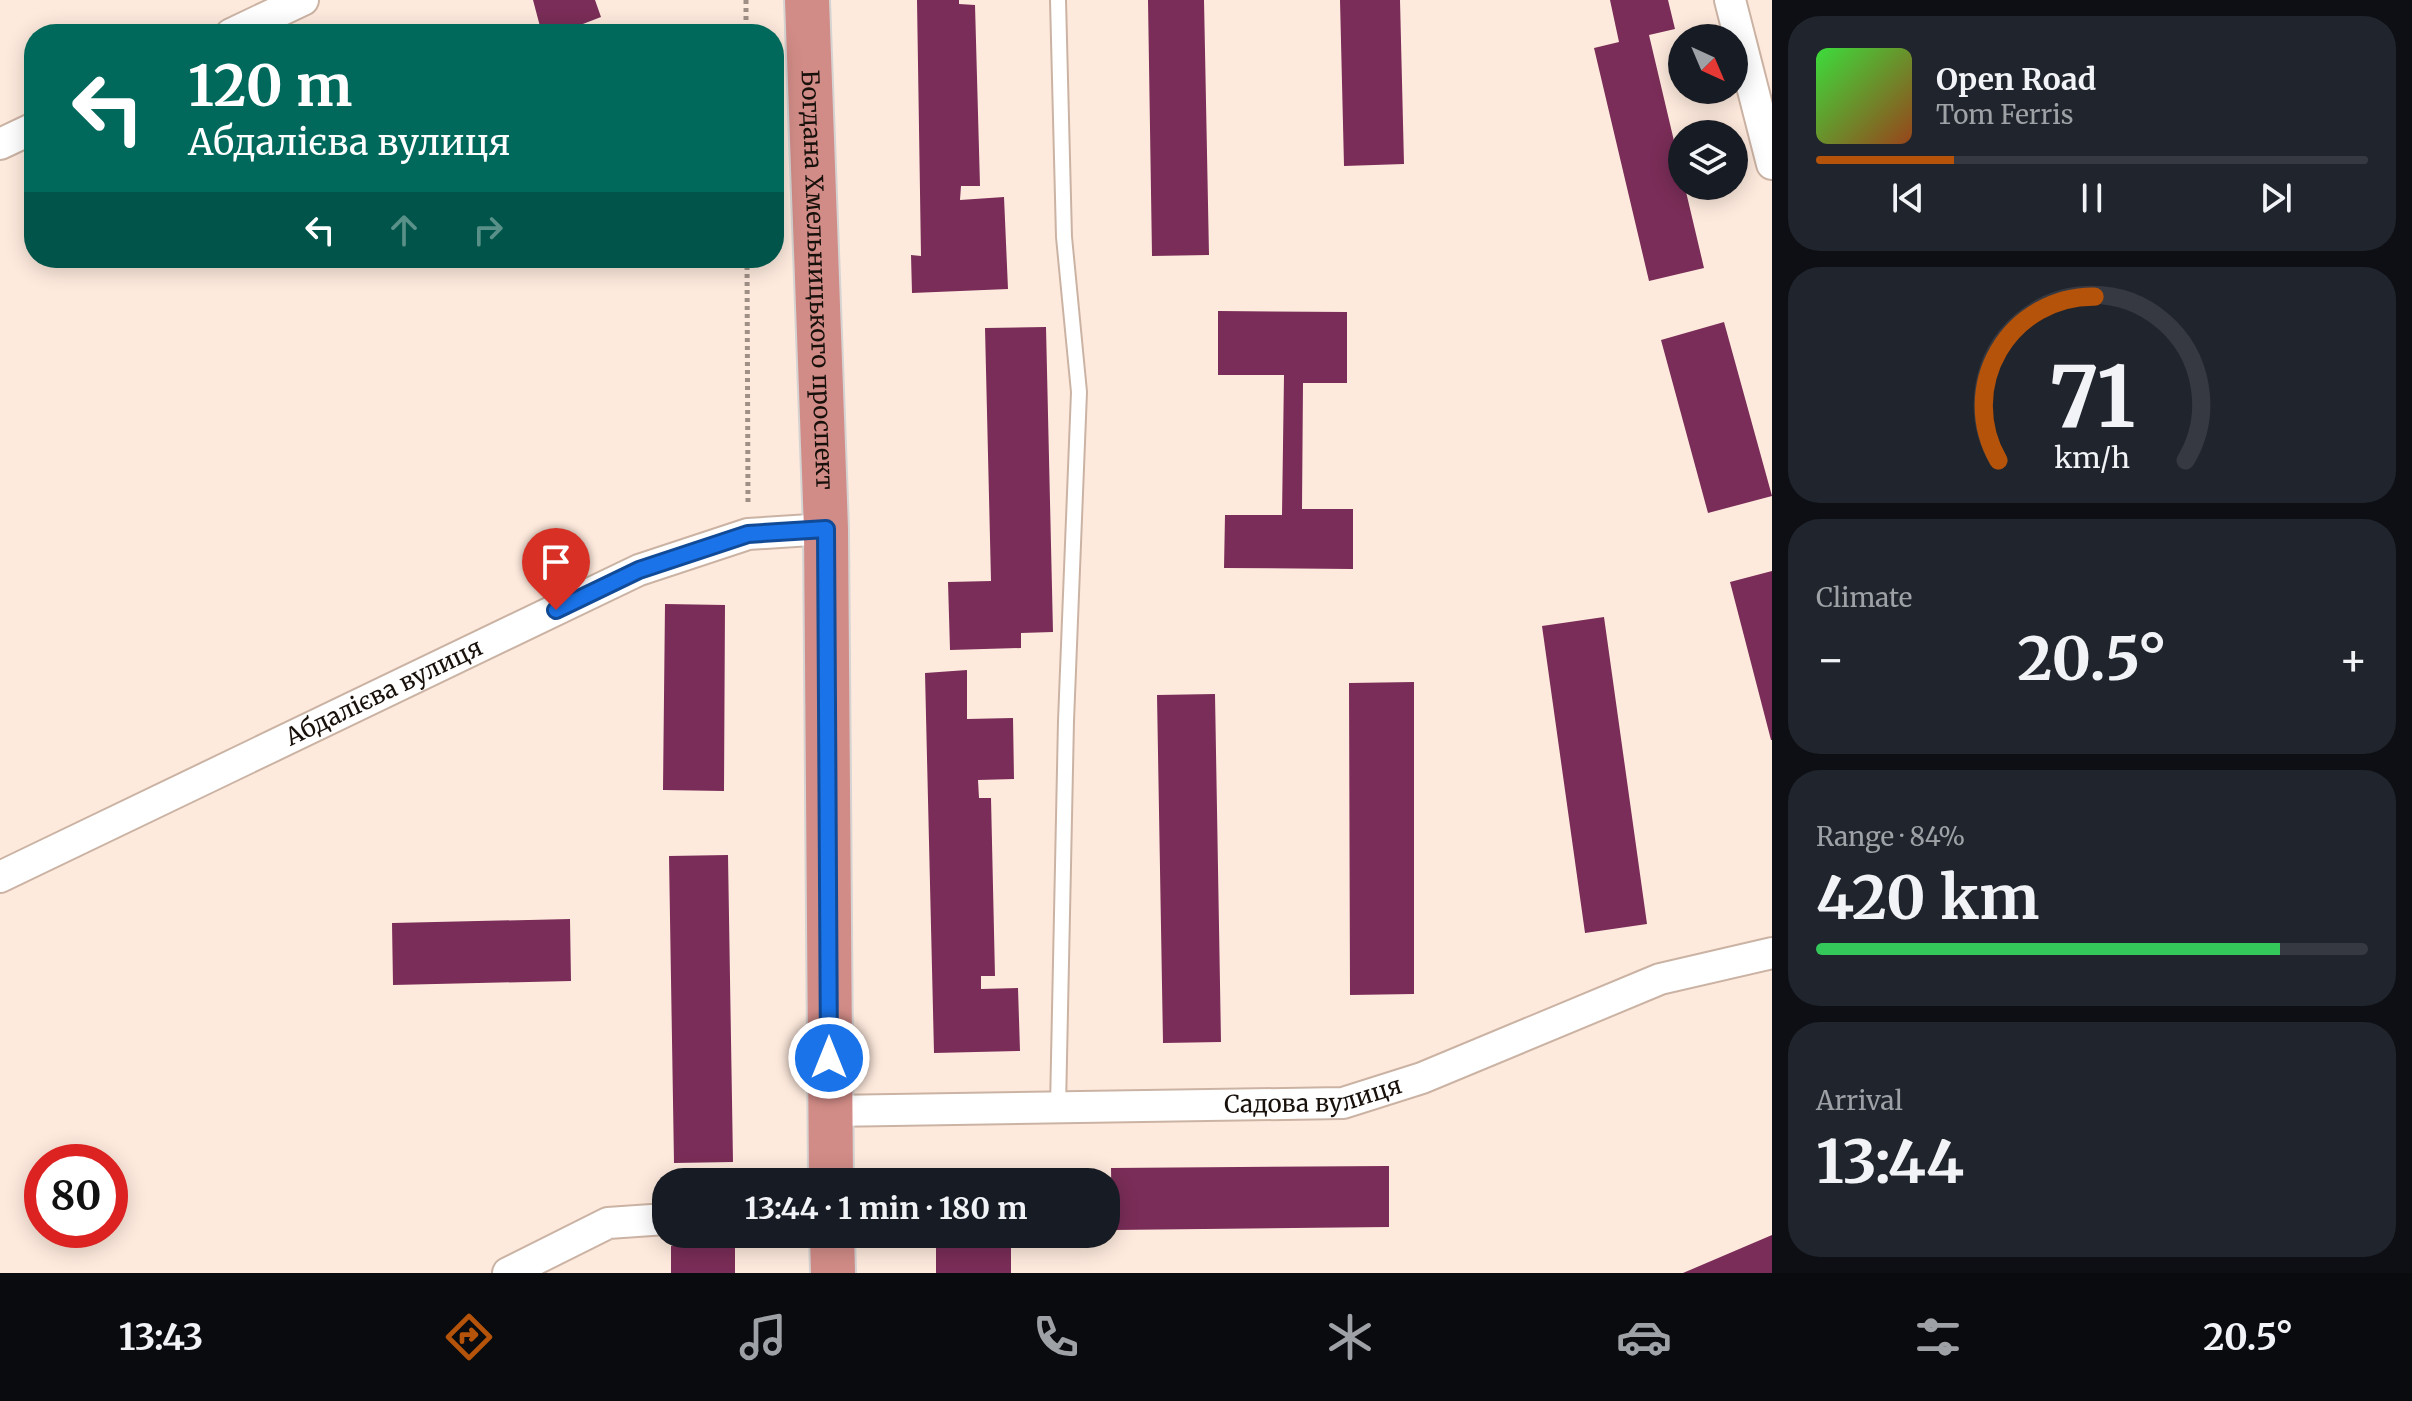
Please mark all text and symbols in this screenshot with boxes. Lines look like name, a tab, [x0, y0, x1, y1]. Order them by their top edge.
north arrow	[1668, 24, 1748, 104]
map controls	[1668, 24, 1748, 200]
text: 120 m	[188, 51, 352, 121]
icon: left	[56, 56, 160, 160]
text: Open Road	[1936, 60, 2096, 98]
street label: Богдана Хмельницького проспект	[795, 69, 841, 490]
text: Tom Ferris	[1936, 98, 2074, 131]
text: Абдалієва вулиця	[188, 120, 511, 165]
button: layers	[1668, 120, 1748, 200]
icon: previous	[1886, 176, 1930, 220]
icon: pause	[2070, 176, 2114, 220]
icon: next	[2254, 176, 2298, 220]
icon: left	[298, 208, 342, 252]
icon: ahead	[382, 208, 426, 252]
icon: right	[466, 208, 510, 252]
text: 71	[2049, 345, 2135, 450]
text: km/h	[2054, 440, 2130, 476]
pin	[522, 528, 590, 610]
icon: arrive	[534, 540, 578, 584]
text: Climate	[1816, 581, 1912, 614]
text: 20.5°	[2017, 621, 2167, 696]
street label: Абдалієва вулиця	[279, 632, 487, 753]
text: −	[1816, 632, 1845, 687]
text: +	[2339, 632, 2368, 687]
text: Range · 84%	[1816, 820, 1965, 853]
text: 420 km	[1816, 860, 2039, 935]
position arrow	[787, 1016, 871, 1100]
street label: Садова вулиця	[1224, 1069, 1405, 1120]
text: Arrival	[1816, 1084, 1903, 1117]
text: 13:44	[1816, 1124, 1964, 1199]
speed limit sign: 80	[24, 1144, 128, 1248]
text: 13:44 · 1 min · 180 m	[745, 1189, 1027, 1227]
icon: directions	[441, 1309, 497, 1365]
icon: music	[735, 1309, 791, 1365]
icon: phone	[1028, 1309, 1084, 1365]
icon: climate	[1322, 1309, 1378, 1365]
icon: car	[1616, 1309, 1672, 1365]
icon: filters	[1910, 1309, 1966, 1365]
text: 13:43	[119, 1315, 203, 1360]
text: 20.5°	[2203, 1315, 2293, 1360]

